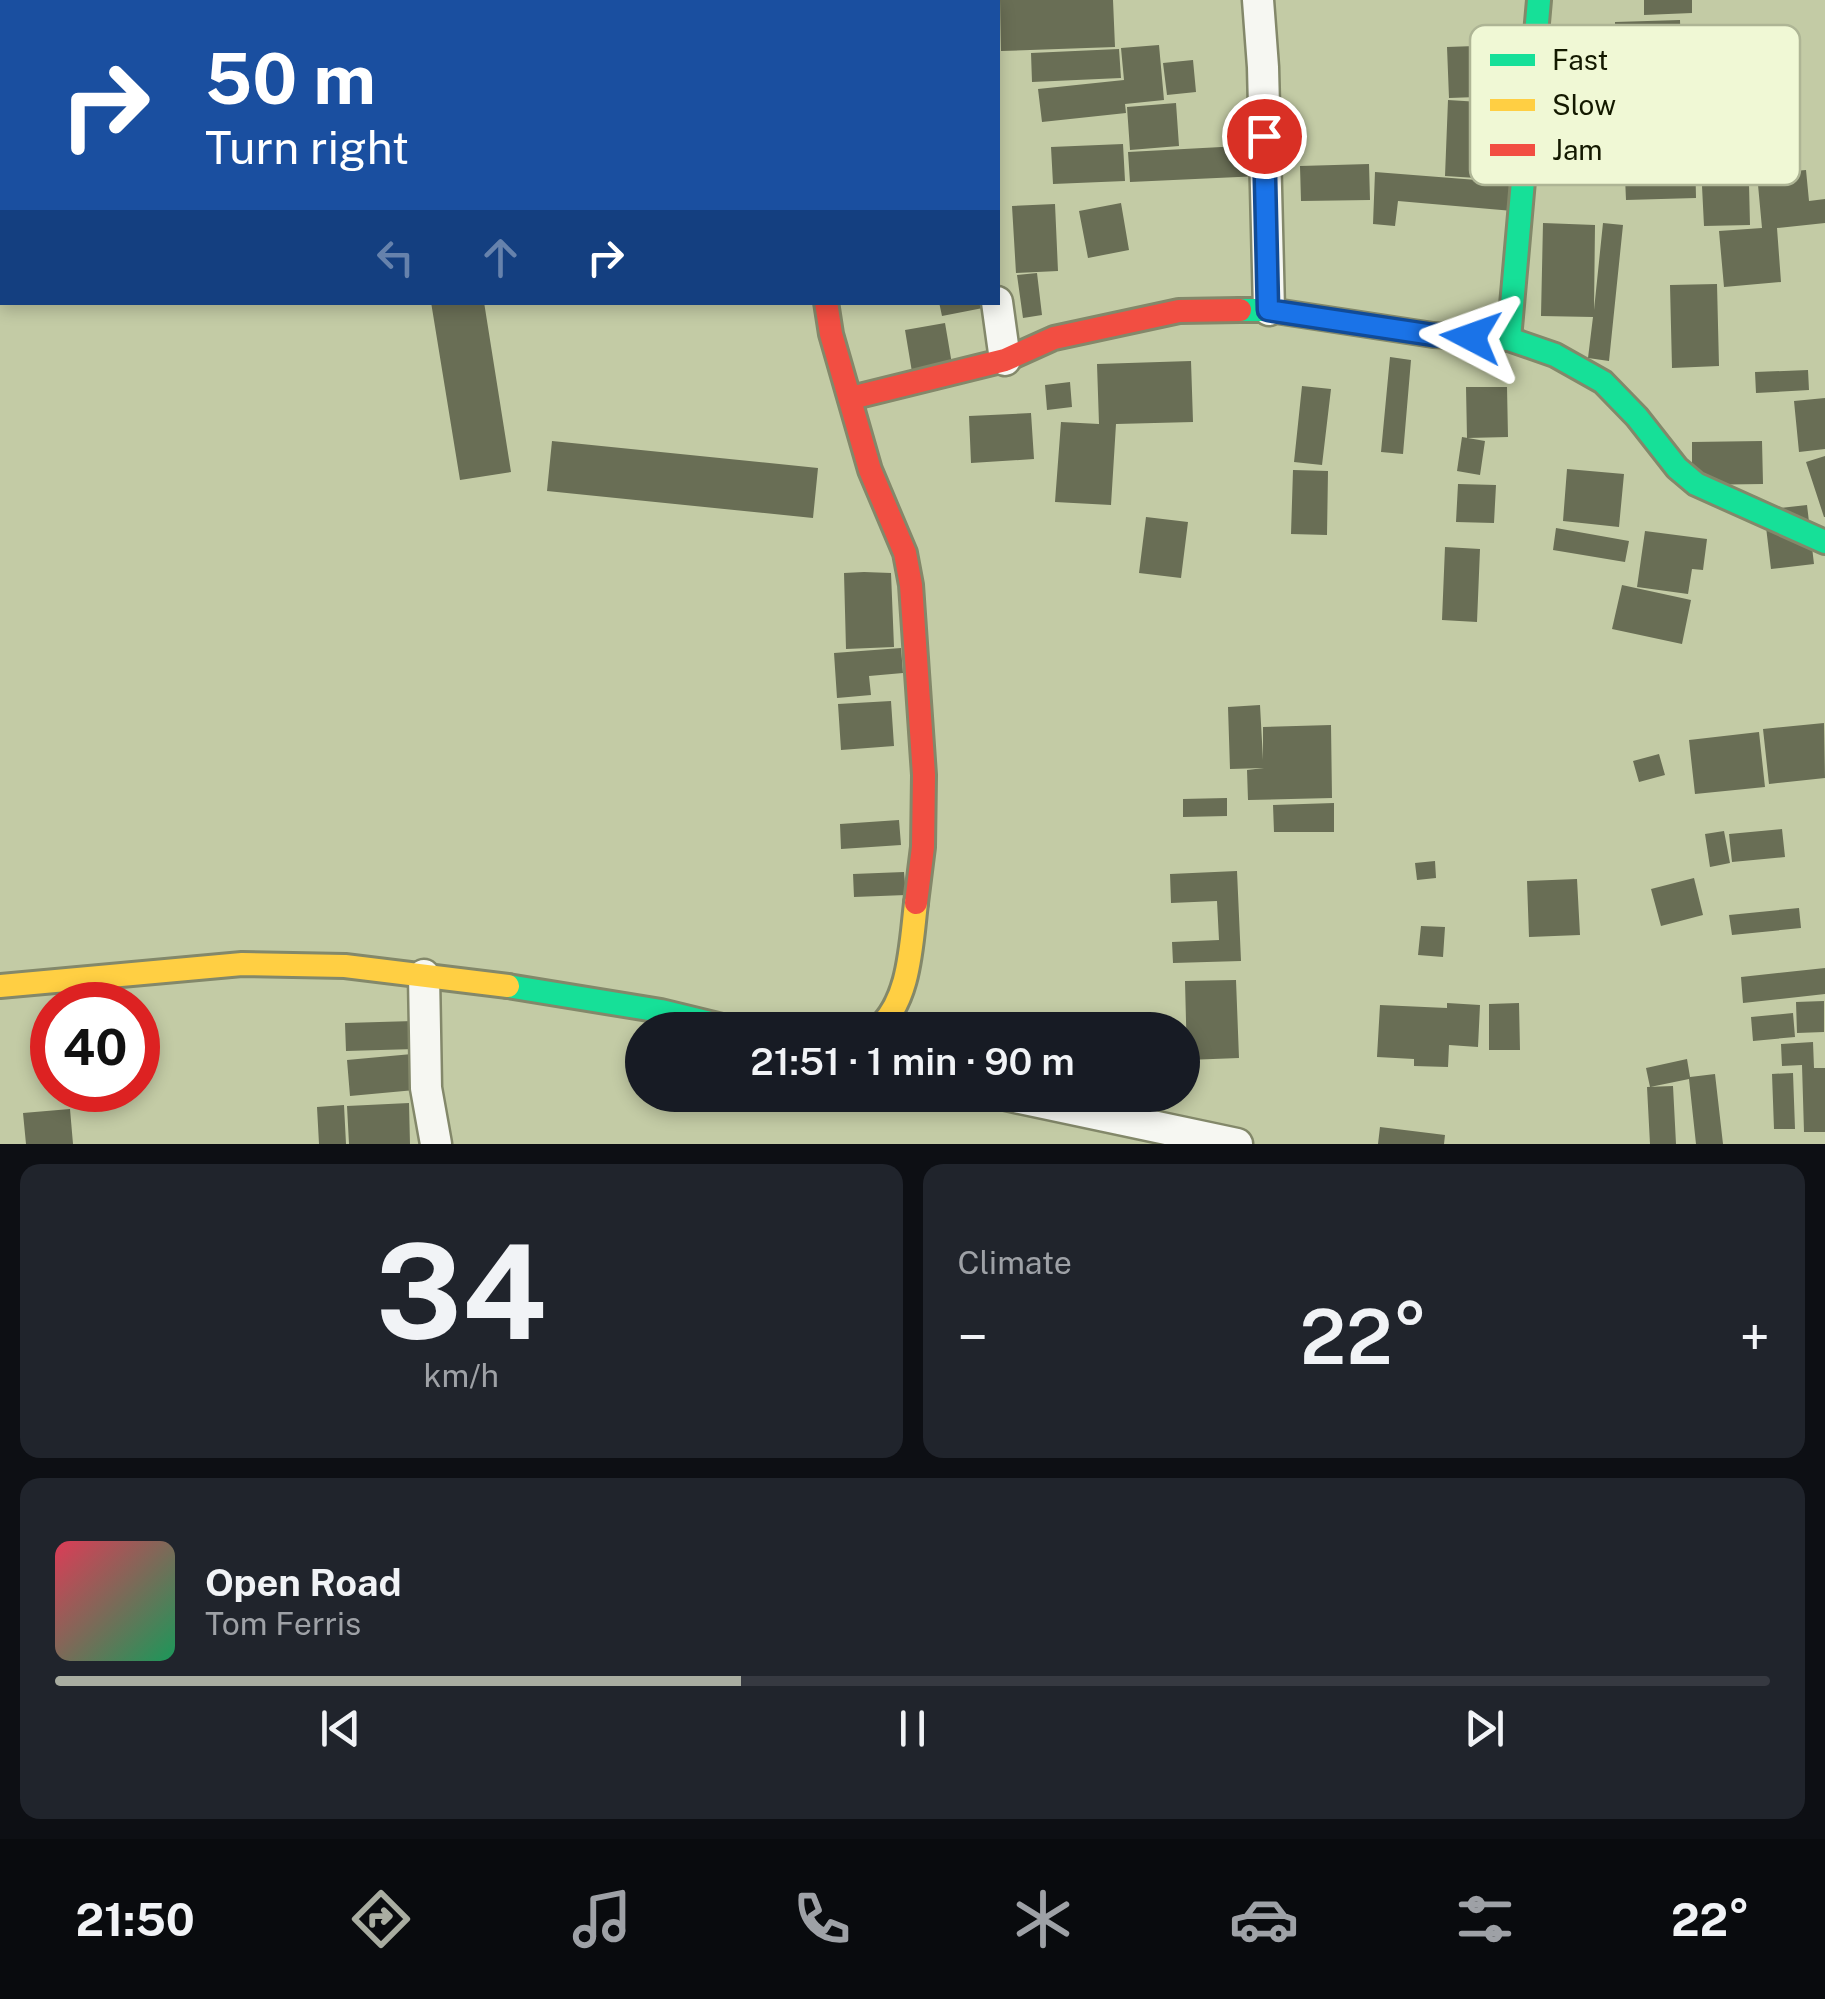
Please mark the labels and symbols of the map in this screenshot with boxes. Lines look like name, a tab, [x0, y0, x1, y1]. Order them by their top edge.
legend	[1470, 25, 1800, 185]
text: Fast	[1552, 43, 1608, 76]
text: Slow	[1552, 88, 1616, 121]
pin	[1222, 94, 1307, 179]
text: Jam	[1552, 133, 1603, 166]
position arrow	[1419, 285, 1523, 389]
speed limit sign: 40	[30, 982, 160, 1112]

